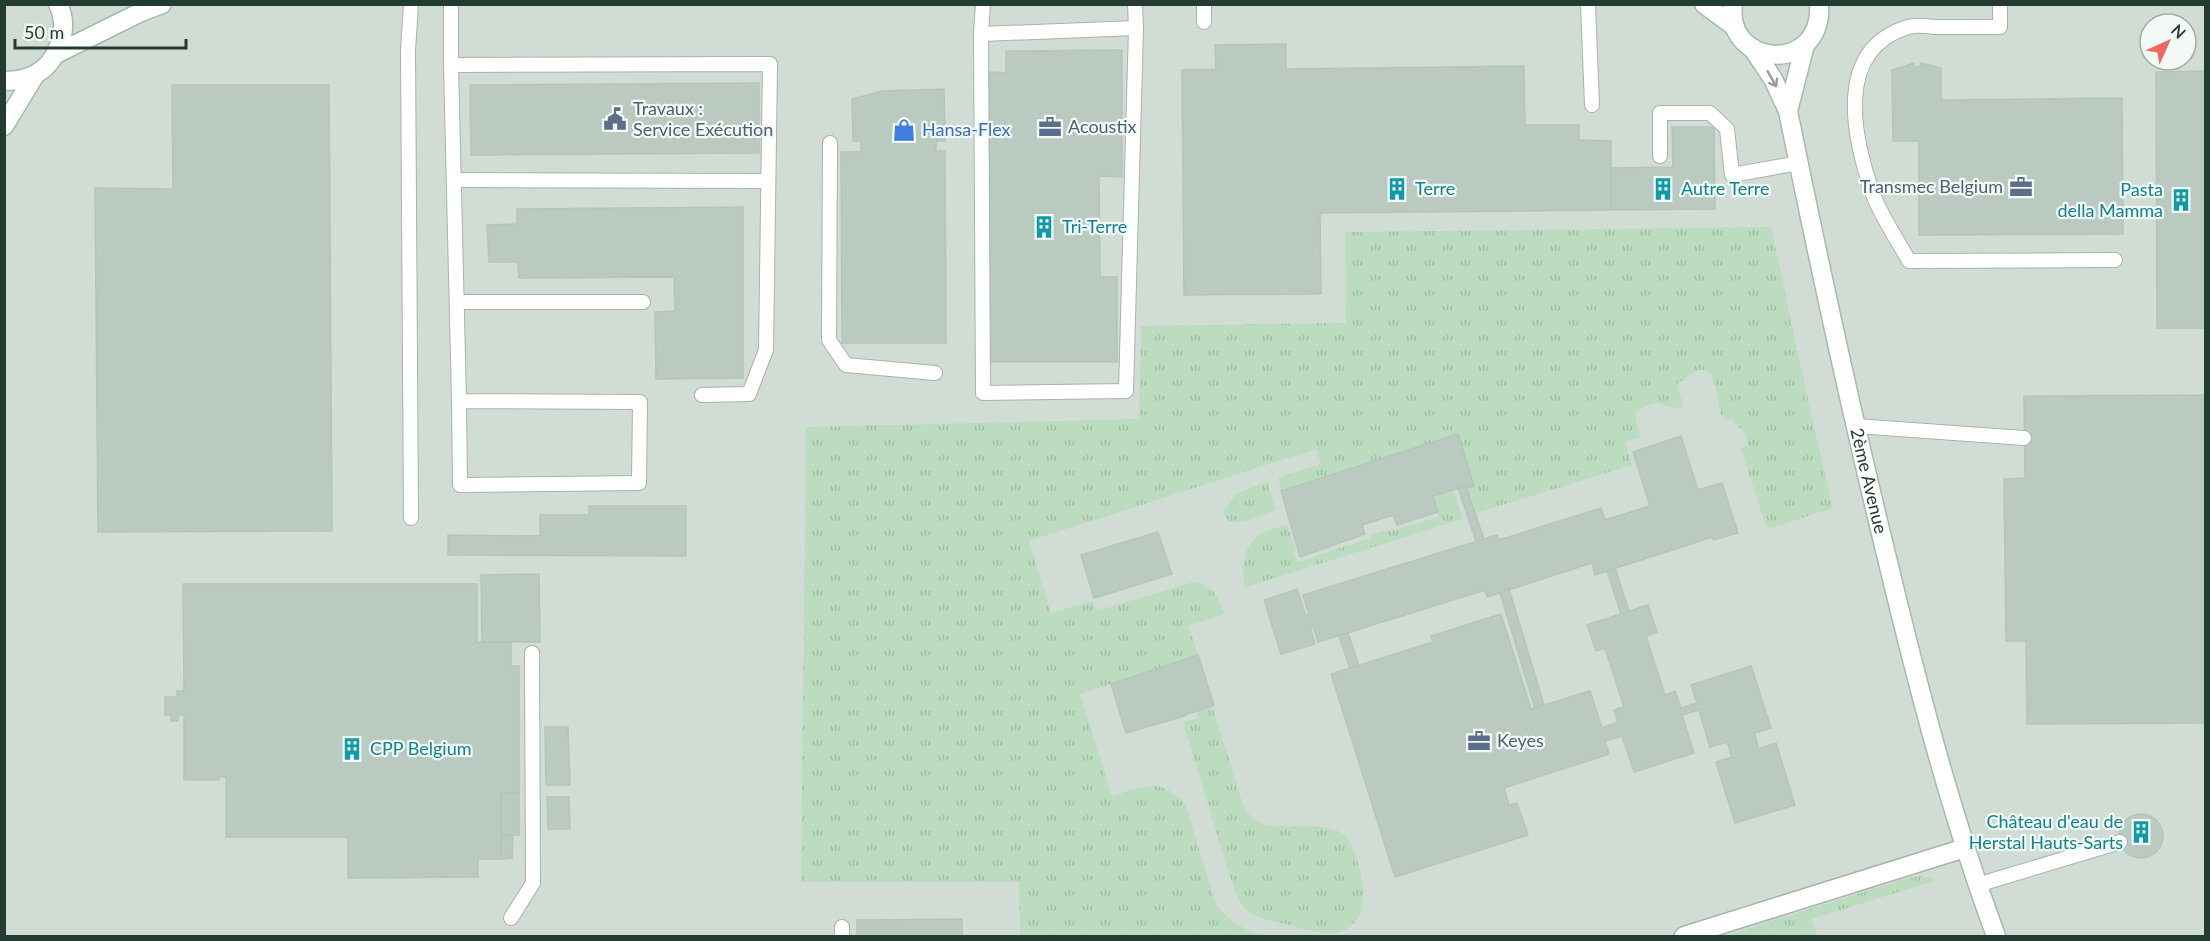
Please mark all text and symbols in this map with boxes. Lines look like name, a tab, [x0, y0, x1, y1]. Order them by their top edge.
scale bar	[15, 12, 186, 50]
north arrow	[2138, 12, 2198, 72]
text: N	[2168, 20, 2190, 42]
text: 50 m	[24, 21, 64, 43]
one-way arrow	[1766, 70, 1778, 87]
place label: Travaux : Service Exécution	[633, 97, 773, 140]
public building icon: Travaux : Service Exécution	[602, 106, 628, 132]
office icon: Acoustix	[1037, 114, 1063, 140]
place label: Acoustix	[1068, 115, 1136, 137]
shop icon: Hansa-Flex	[891, 117, 917, 143]
place label: Hansa-Flex	[922, 118, 1011, 140]
office icon: Transmec Belgium	[2008, 174, 2034, 200]
place label: Transmec Belgium	[1860, 175, 2003, 197]
building icon: Terre	[1384, 176, 1410, 202]
building icon: Autre Terre	[1650, 176, 1676, 202]
place label: Terre	[1415, 177, 1455, 199]
place label: Autre Terre	[1681, 177, 1769, 199]
place label: Pasta della Mamma	[2057, 178, 2163, 221]
building icon: Pasta della Mamma	[2168, 187, 2194, 213]
building icon: Tri-Terre	[1031, 214, 1057, 240]
place label: Tri-Terre	[1062, 215, 1127, 237]
street label: 2ème Avenue	[1846, 426, 1893, 536]
office icon: Keyes	[1466, 728, 1492, 754]
place label: Keyes	[1497, 729, 1544, 751]
building icon: CPP Belgium	[339, 736, 365, 762]
place label: CPP Belgium	[370, 737, 472, 759]
place label: Château d'eau de Herstal Hauts-Sarts	[1969, 810, 2123, 853]
building icon: Château d'eau de Herstal Hauts-Sarts	[2128, 819, 2154, 845]

